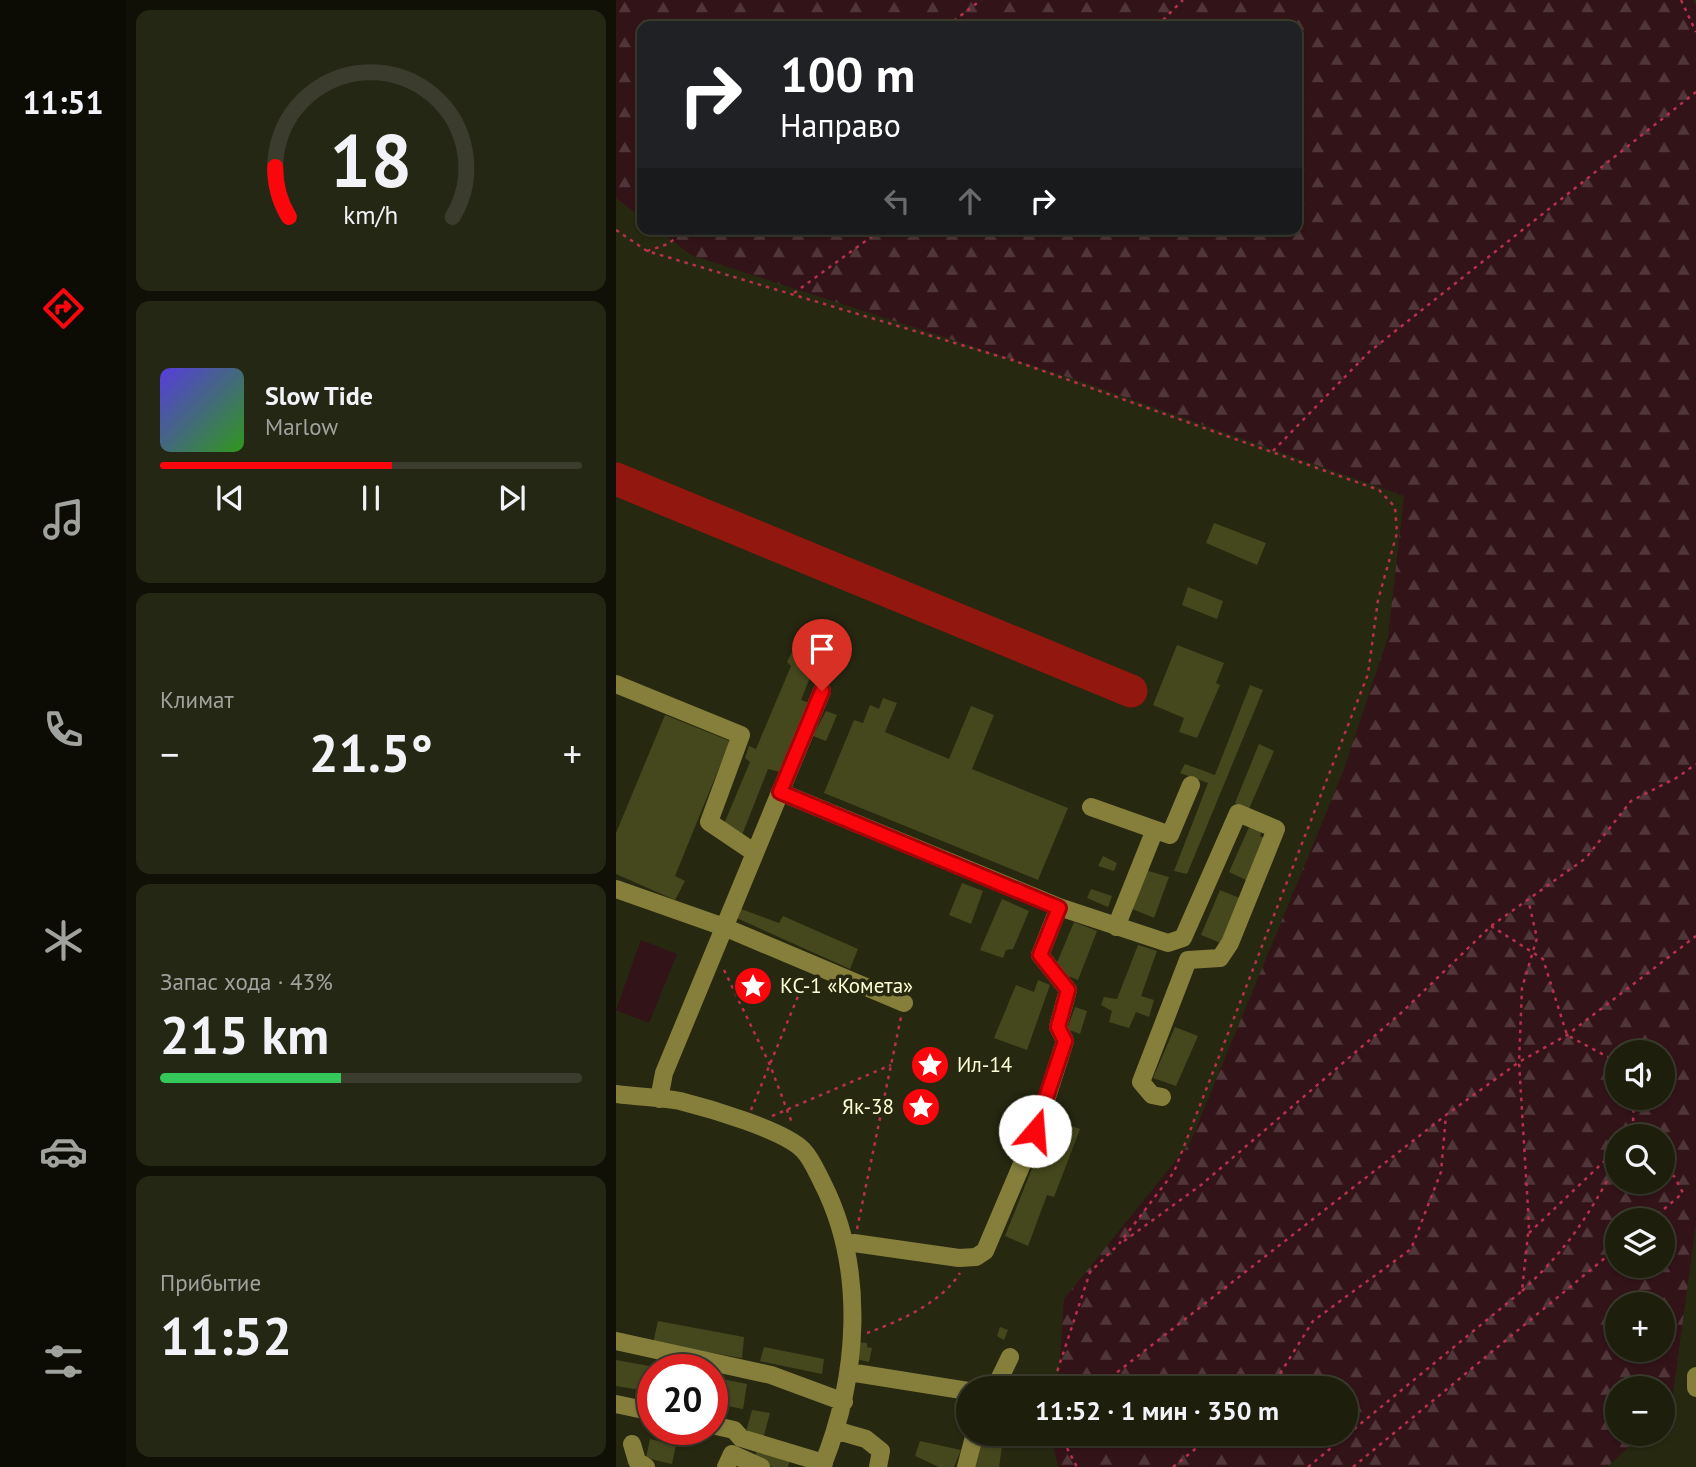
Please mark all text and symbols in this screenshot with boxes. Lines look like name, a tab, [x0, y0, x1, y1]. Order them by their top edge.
text: 100 m	[780, 42, 915, 106]
icon: right	[665, 49, 756, 140]
text: 11:51	[22, 81, 104, 123]
text: Направо	[780, 104, 901, 146]
text: 18	[330, 113, 412, 207]
icon: left	[878, 182, 916, 220]
icon: ahead	[951, 182, 989, 220]
icon: right	[1024, 182, 1062, 220]
text: km/h	[344, 199, 398, 231]
icon: directions	[39, 284, 88, 333]
text: Slow Tide	[265, 379, 373, 412]
text: Marlow	[265, 412, 338, 441]
icon: previous	[211, 479, 249, 517]
icon: pause	[352, 479, 390, 517]
icon: next	[493, 479, 531, 517]
icon: music	[39, 495, 88, 544]
pin	[792, 619, 852, 691]
icon: arrive	[803, 630, 841, 668]
text: Климат	[160, 685, 234, 714]
icon: phone	[39, 705, 88, 754]
text: 21.5°	[309, 719, 433, 786]
text: −	[160, 729, 179, 778]
text: +	[563, 729, 582, 778]
icon: climate	[39, 916, 88, 965]
place icon: КС-1 «Комета»	[732, 965, 774, 1007]
text: Запас хода · 43%	[160, 967, 333, 996]
place label: КС-1 «Комета»	[780, 972, 913, 999]
text: 215 km	[160, 1001, 329, 1068]
map controls	[1605, 1040, 1675, 1446]
button: sound	[1605, 1040, 1675, 1110]
place icon: Ил-14	[909, 1044, 951, 1086]
place label: Ил-14	[957, 1051, 1012, 1078]
place icon: Як-38	[900, 1086, 942, 1128]
place label: Як-38	[842, 1093, 894, 1120]
position arrow	[998, 1094, 1072, 1168]
button: search	[1605, 1124, 1675, 1194]
icon: car	[39, 1127, 88, 1176]
button: layers	[1605, 1208, 1675, 1278]
text: Прибытие	[160, 1268, 261, 1297]
button: +	[1605, 1292, 1675, 1362]
text: 11:52	[160, 1302, 292, 1369]
icon: filters	[39, 1337, 88, 1386]
speed limit sign: 20	[637, 1354, 728, 1445]
button: −	[1605, 1376, 1675, 1446]
text: 11:52 · 1 мин · 350 m	[1035, 1394, 1279, 1427]

